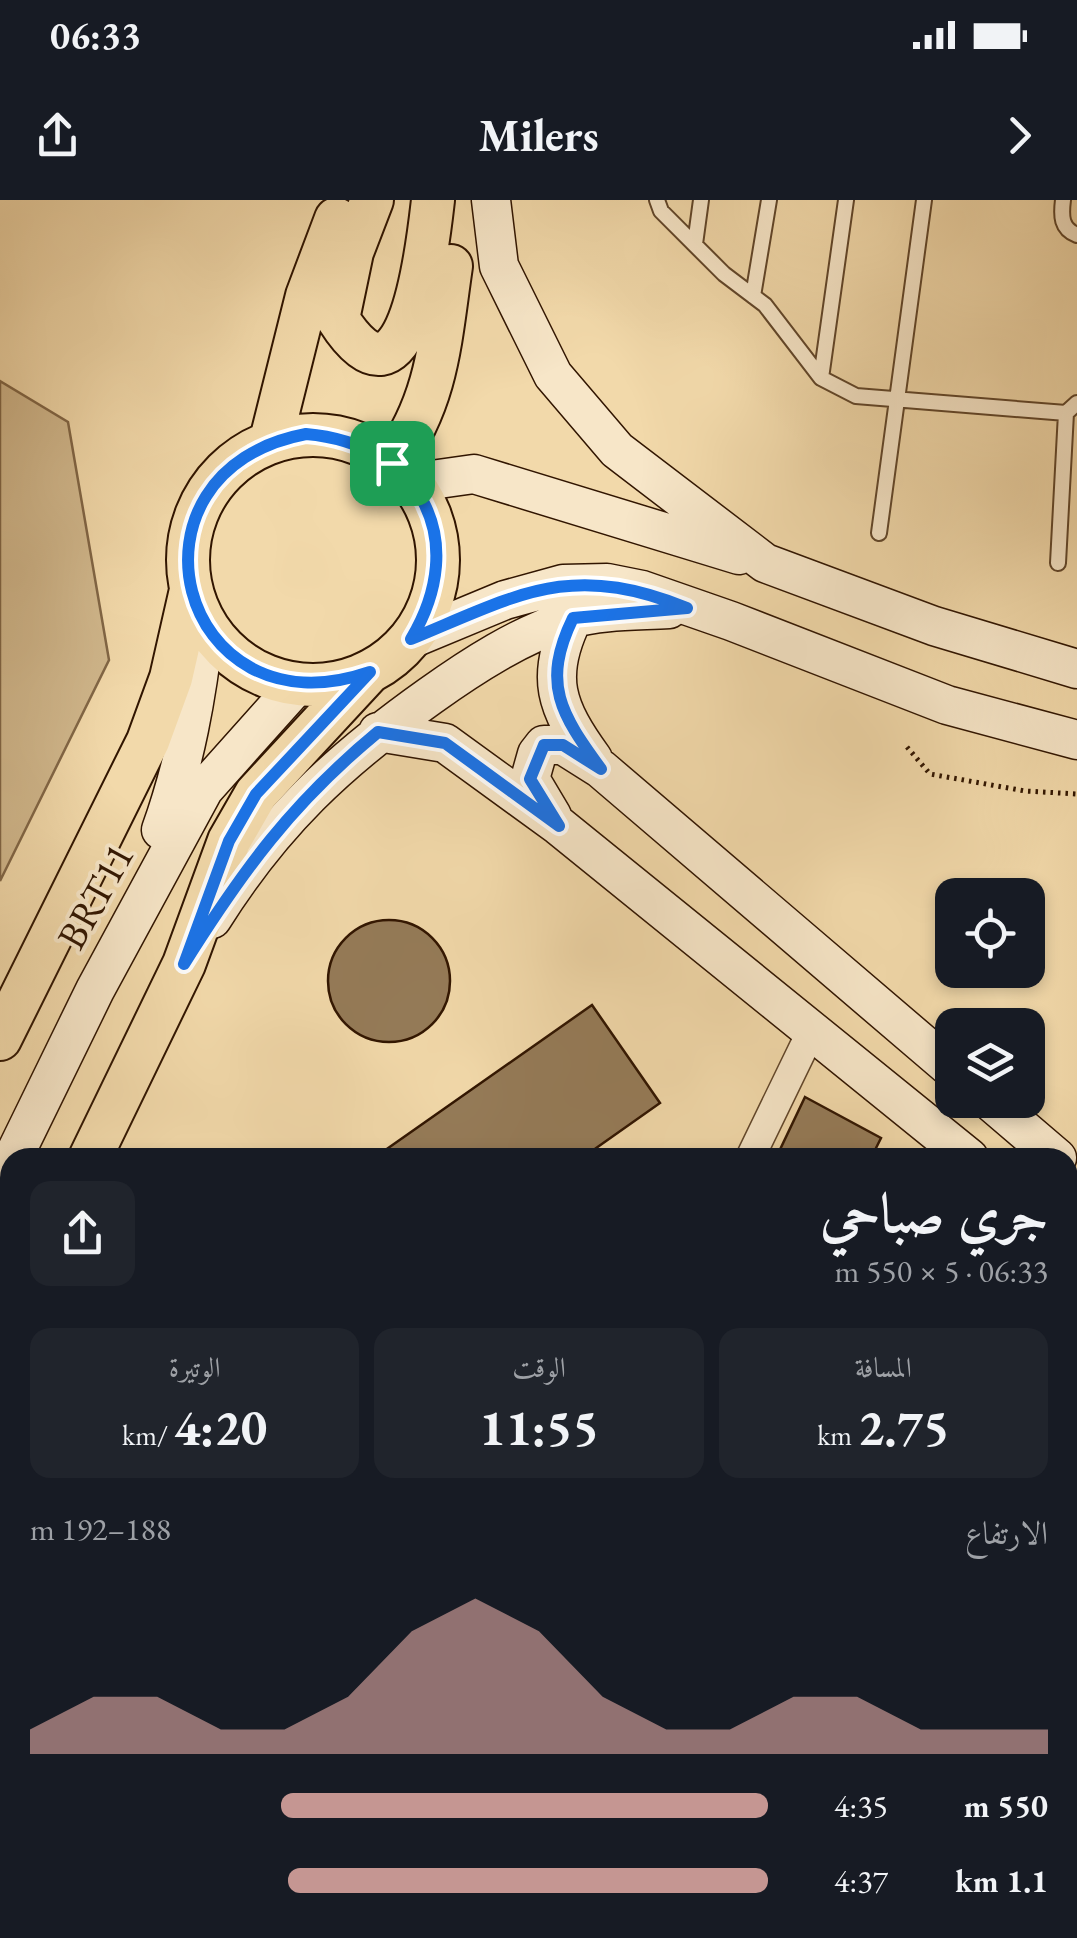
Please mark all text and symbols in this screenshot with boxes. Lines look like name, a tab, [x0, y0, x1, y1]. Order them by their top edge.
text: 06:33	[50, 11, 141, 60]
text: Milers	[478, 106, 599, 164]
icon: share	[30, 108, 85, 163]
icon: forward	[992, 108, 1047, 163]
pin	[350, 421, 435, 506]
icon: arrive	[365, 436, 420, 491]
street label: BRT11	[45, 834, 145, 958]
map controls	[935, 878, 1045, 1118]
button: locate	[935, 878, 1045, 988]
button: layers	[935, 1008, 1045, 1118]
text: جري صباحي	[820, 1177, 1048, 1248]
button: share	[30, 1181, 135, 1286]
text: 06:33 · 5 × 550 m	[835, 1250, 1048, 1292]
text: الوتيرة	[169, 1349, 221, 1385]
text: الوقت	[512, 1349, 566, 1385]
text: المسافة	[855, 1349, 912, 1385]
text: 4:20	[174, 1395, 267, 1460]
text: 11:55	[479, 1395, 599, 1460]
text: 2.75	[858, 1395, 949, 1460]
text: /km	[122, 1417, 174, 1453]
text: km	[817, 1417, 858, 1453]
text: 188–192 m	[30, 1508, 171, 1550]
text: الارتفاع	[965, 1512, 1048, 1554]
text: 4:35	[834, 1785, 888, 1827]
text: 550 m	[964, 1785, 1048, 1827]
text: 4:37	[834, 1860, 888, 1902]
text: 1.1 km	[955, 1860, 1048, 1902]

